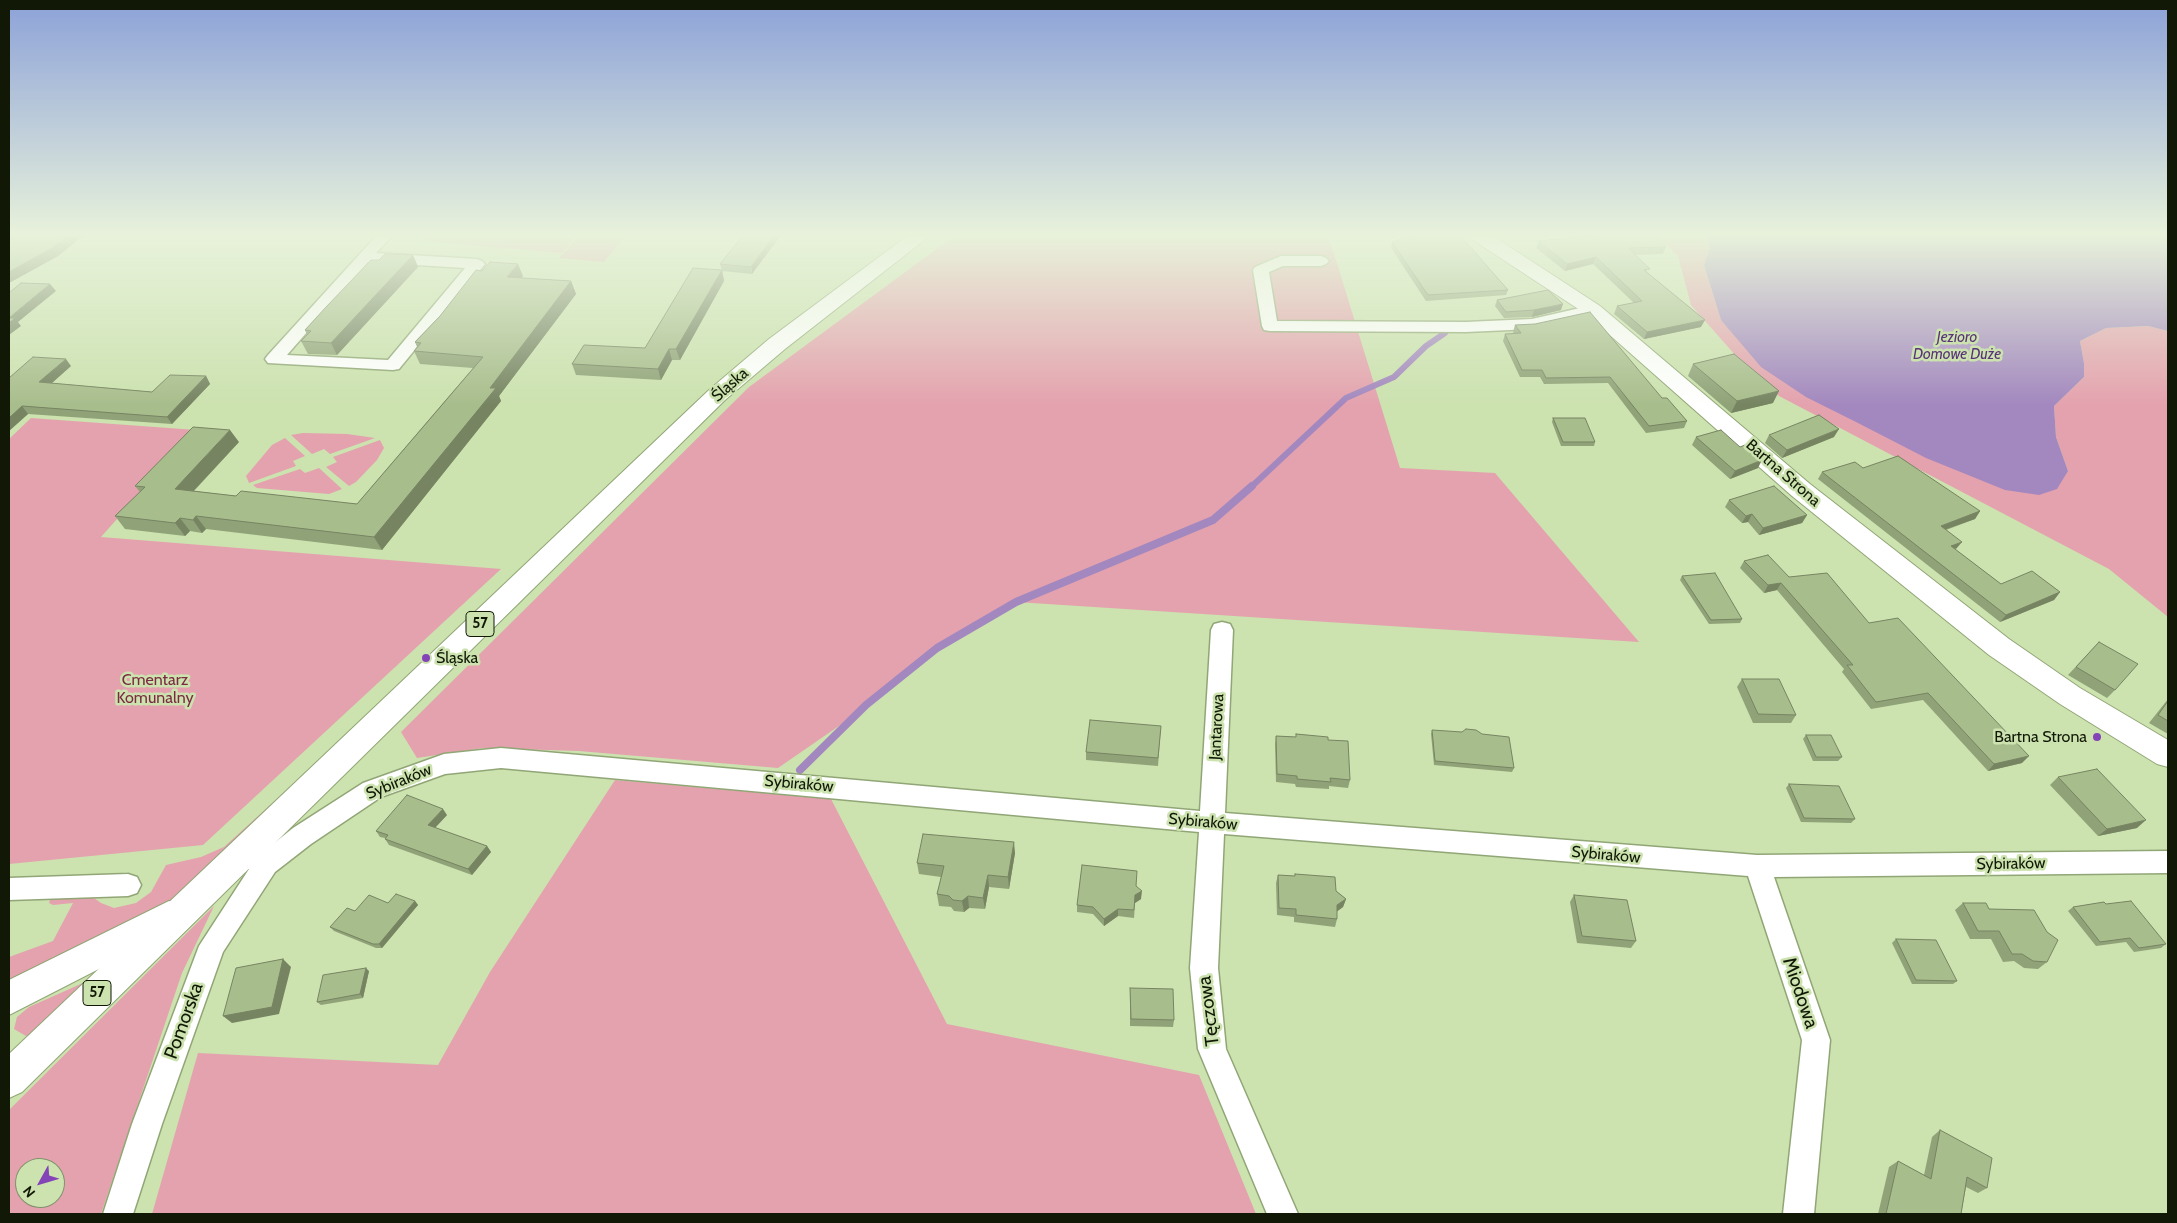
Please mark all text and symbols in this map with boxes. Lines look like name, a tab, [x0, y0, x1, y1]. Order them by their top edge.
water label: Jezioro Domowe Duże	[1913, 329, 2001, 364]
street label: Śląska	[708, 364, 752, 406]
street label: Bartna Strona	[1742, 435, 1824, 511]
road number: 57	[466, 612, 494, 636]
place label: Śląska	[436, 648, 478, 668]
marker: Śląska	[420, 652, 432, 664]
park label: Cmentarz Komunalny	[117, 670, 193, 708]
street label: Jantarowa	[1206, 693, 1228, 761]
place label: Bartna Strona	[1994, 727, 2087, 747]
marker: Bartna Strona	[2091, 731, 2103, 743]
street label: Sybiraków	[363, 760, 435, 804]
street label: Sybiraków	[764, 771, 834, 797]
street label: Sybiraków	[1168, 809, 1238, 835]
street label: Sybiraków	[1571, 842, 1641, 868]
street label: Sybiraków	[1976, 854, 2046, 874]
street label: Miodowa	[1777, 955, 1823, 1031]
street label: Tęczowa	[1193, 975, 1225, 1047]
road number: 57	[83, 980, 111, 1006]
street label: Pomorska	[160, 980, 208, 1062]
north arrow	[15, 1158, 65, 1208]
text: N	[19, 1182, 39, 1201]

